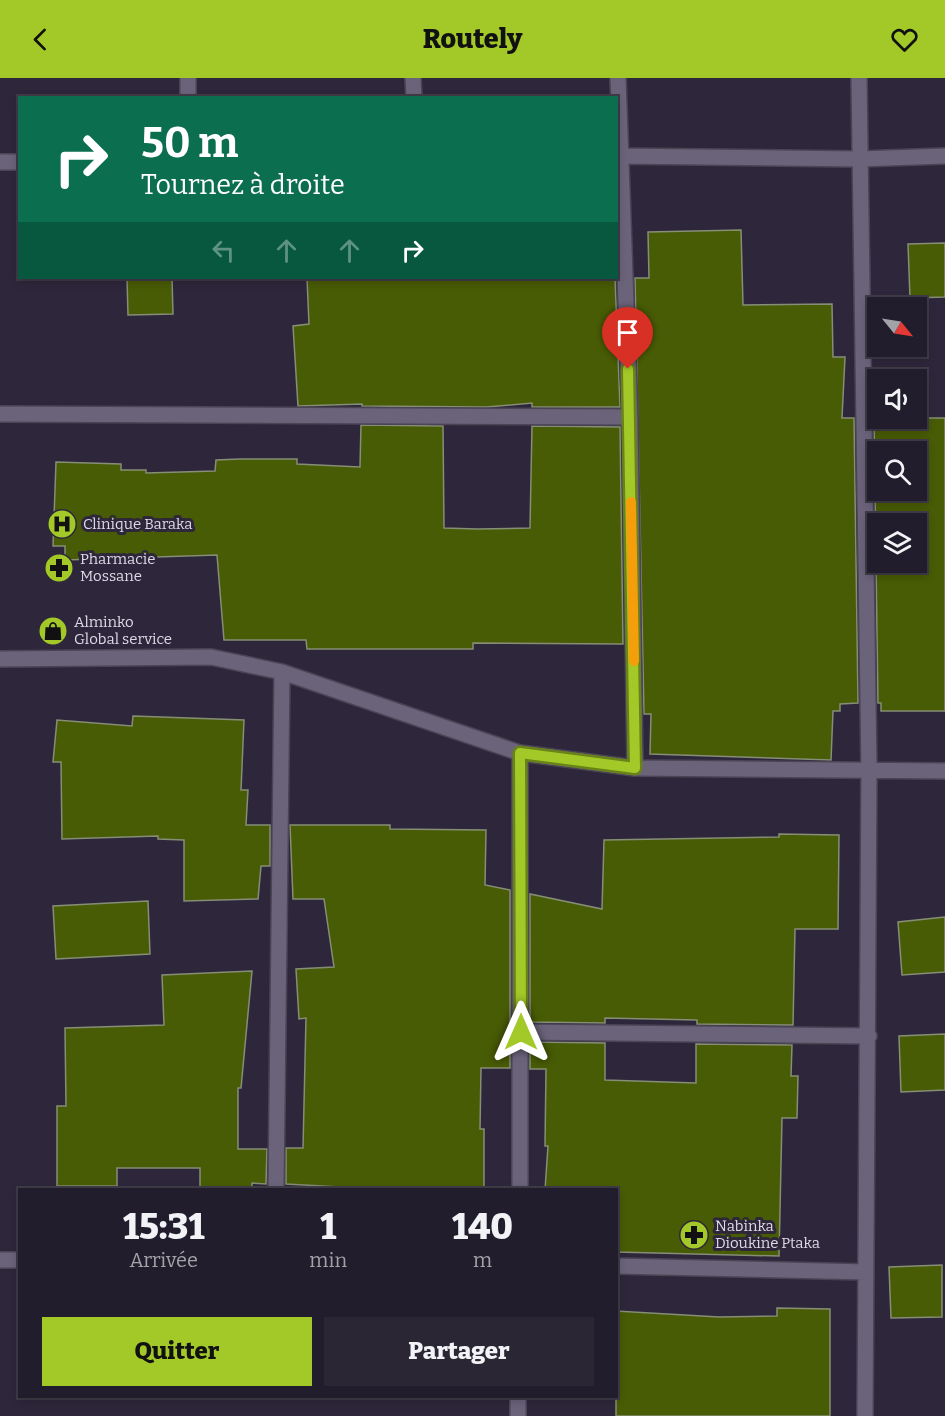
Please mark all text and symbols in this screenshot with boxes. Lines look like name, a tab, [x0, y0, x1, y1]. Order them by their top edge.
icon: back	[24, 23, 57, 56]
text: Routely	[423, 23, 522, 55]
icon: heart	[888, 23, 921, 56]
text: 50 m	[141, 118, 238, 168]
icon: right	[42, 120, 120, 198]
text: Tournez à droite	[141, 169, 345, 201]
icon: left	[207, 234, 240, 267]
icon: ahead	[270, 234, 303, 267]
icon: ahead	[333, 234, 366, 267]
icon: right	[396, 234, 429, 267]
north arrow	[867, 297, 927, 357]
map controls	[867, 297, 927, 573]
pin	[602, 307, 653, 369]
icon: arrive	[611, 316, 644, 349]
button: sound	[867, 369, 927, 429]
button: search	[867, 441, 927, 501]
hospital icon: Clinique Baraka	[46, 508, 78, 540]
button: layers	[867, 513, 927, 573]
place label: Clinique Baraka	[83, 515, 192, 533]
place label: Pharmacie Mossane	[80, 550, 155, 585]
pharmacy icon: Pharmacie Mossane	[43, 552, 75, 584]
place label: Alminko Global service	[74, 613, 172, 648]
shop icon: Alminko Global service	[37, 615, 69, 647]
position arrow	[489, 1000, 553, 1064]
text: 15:31	[123, 1205, 204, 1249]
text: 1	[320, 1205, 336, 1249]
text: 140	[452, 1205, 513, 1249]
place label: Nabinka Dioukine Ptaka	[715, 1217, 820, 1252]
pharmacy icon: Nabinka Dioukine Ptaka	[678, 1219, 710, 1251]
text: Arrivée	[129, 1248, 198, 1272]
text: min	[309, 1248, 347, 1272]
text: m	[473, 1248, 492, 1272]
button: Quitter	[42, 1317, 312, 1386]
button: Partager	[324, 1317, 594, 1386]

